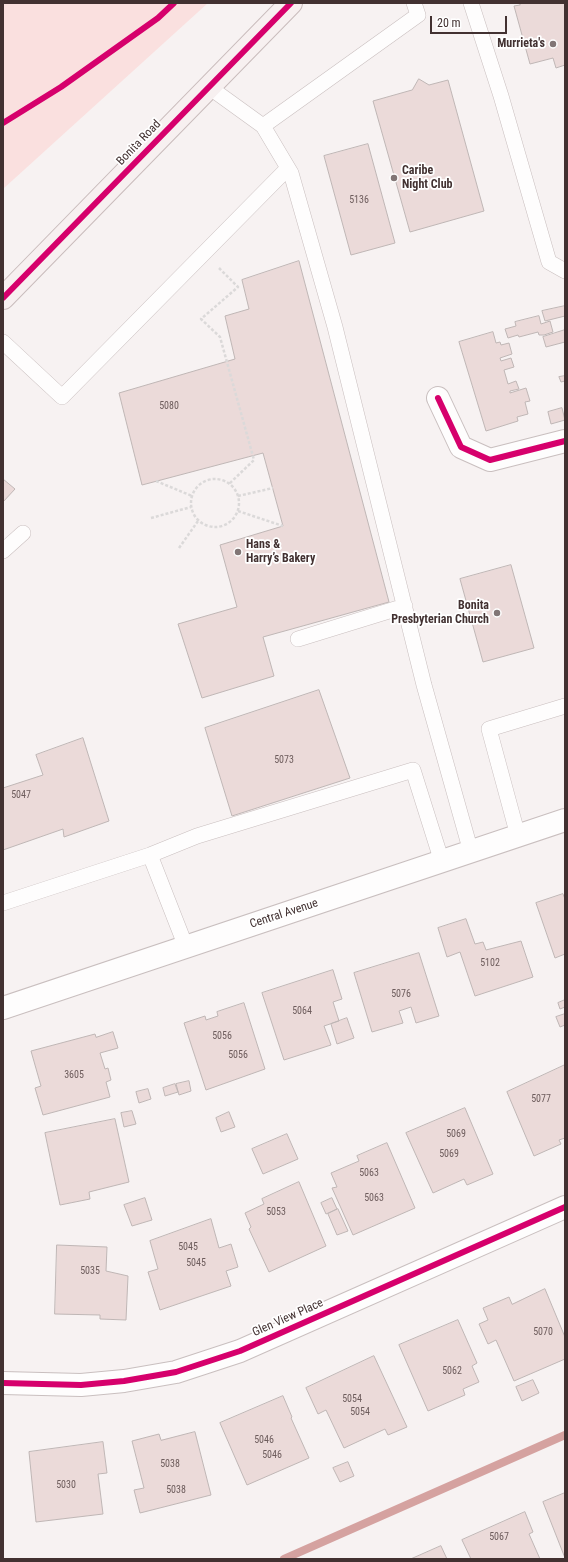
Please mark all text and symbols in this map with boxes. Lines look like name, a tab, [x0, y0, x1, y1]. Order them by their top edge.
scale bar	[432, 8, 509, 34]
text: 20 m	[437, 16, 461, 30]
place label: Murrieta's	[497, 37, 545, 51]
marker: Murrieta's	[548, 39, 558, 49]
street label: Bonita Road	[114, 117, 164, 169]
place label: Caribe Night Club	[402, 164, 452, 192]
marker: Caribe Night Club	[389, 173, 399, 183]
house number: 5136	[349, 194, 369, 206]
house number: 5080	[159, 400, 179, 412]
place label: Hans & Harry’s Bakery	[246, 538, 315, 566]
marker: Hans & Harry’s Bakery	[233, 547, 243, 557]
place label: Bonita Presbyterian Church	[391, 599, 489, 627]
marker: Bonita Presbyterian Church	[492, 608, 502, 618]
house number: 5073	[274, 754, 294, 766]
house number: 5047	[11, 789, 31, 801]
street label: Central Avenue	[248, 896, 320, 932]
house number: 5102	[480, 957, 500, 969]
house number: 5076	[391, 988, 411, 1000]
house number: 5064	[292, 1005, 312, 1017]
house number: 5056	[212, 1030, 232, 1042]
house number: 5056	[228, 1049, 248, 1061]
house number: 3605	[64, 1069, 84, 1081]
house number: 5077	[531, 1093, 551, 1105]
house number: 5069	[446, 1128, 466, 1140]
house number: 5069	[439, 1148, 459, 1160]
house number: 5063	[359, 1167, 379, 1179]
house number: 5063	[364, 1192, 384, 1204]
house number: 5053	[266, 1206, 286, 1218]
house number: 5045	[178, 1241, 198, 1253]
house number: 5045	[186, 1257, 206, 1269]
house number: 5035	[80, 1265, 100, 1277]
street label: Glen View Place	[250, 1296, 326, 1340]
house number: 5070	[533, 1326, 553, 1338]
house number: 5062	[442, 1365, 462, 1377]
house number: 5054	[342, 1393, 362, 1405]
house number: 5054	[350, 1406, 370, 1418]
house number: 5046	[254, 1434, 274, 1446]
house number: 5046	[262, 1449, 282, 1461]
house number: 5038	[160, 1458, 180, 1470]
house number: 5030	[56, 1479, 76, 1491]
house number: 5038	[166, 1484, 186, 1496]
house number: 5067	[489, 1531, 509, 1543]

